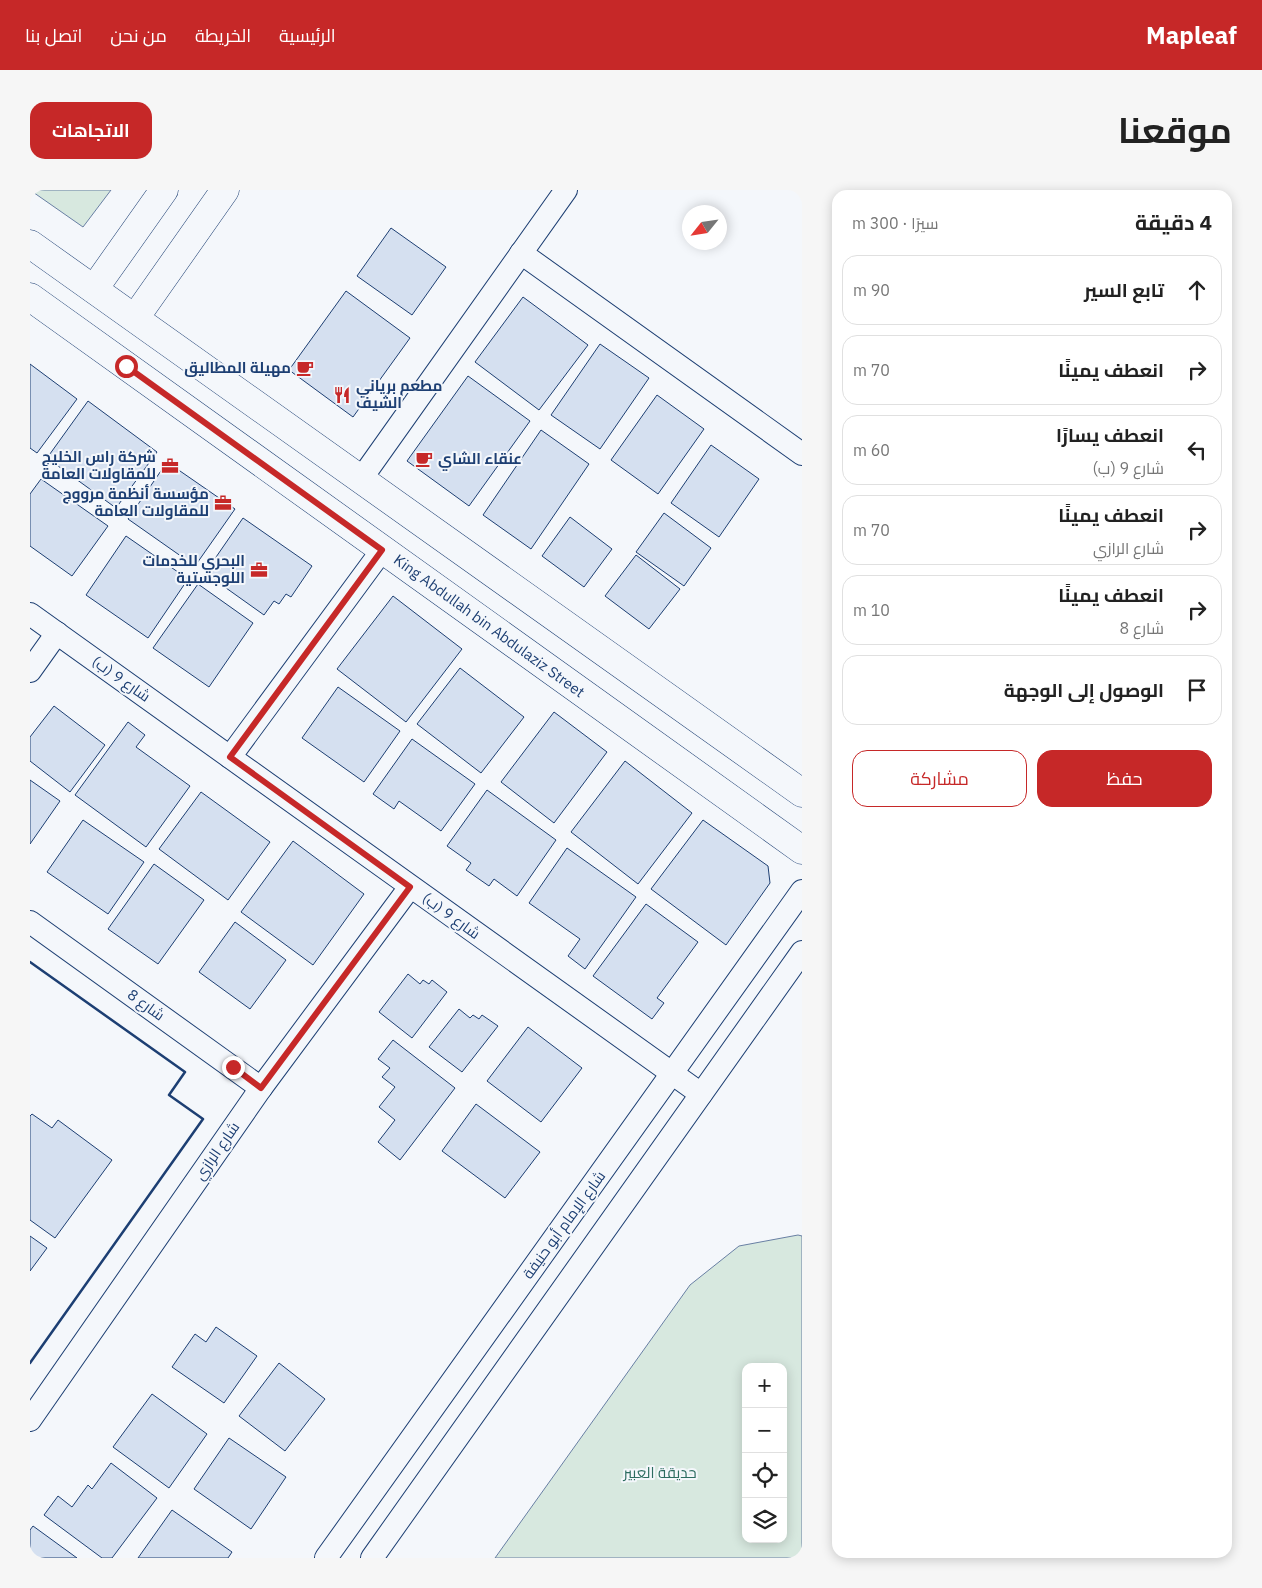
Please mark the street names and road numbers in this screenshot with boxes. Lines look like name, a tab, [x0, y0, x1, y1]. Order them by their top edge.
street label: King Abdullah bin Abdulaziz Street	[390, 550, 588, 701]
street label: شارع 9 (ب)	[87, 652, 154, 707]
street label: شارع 9 (ب)	[417, 888, 484, 945]
street label: شارع 8	[123, 985, 169, 1026]
street label: شارع الرازي	[190, 1118, 246, 1185]
street label: شارع الإمام أبو حنيفة	[518, 1167, 611, 1284]

